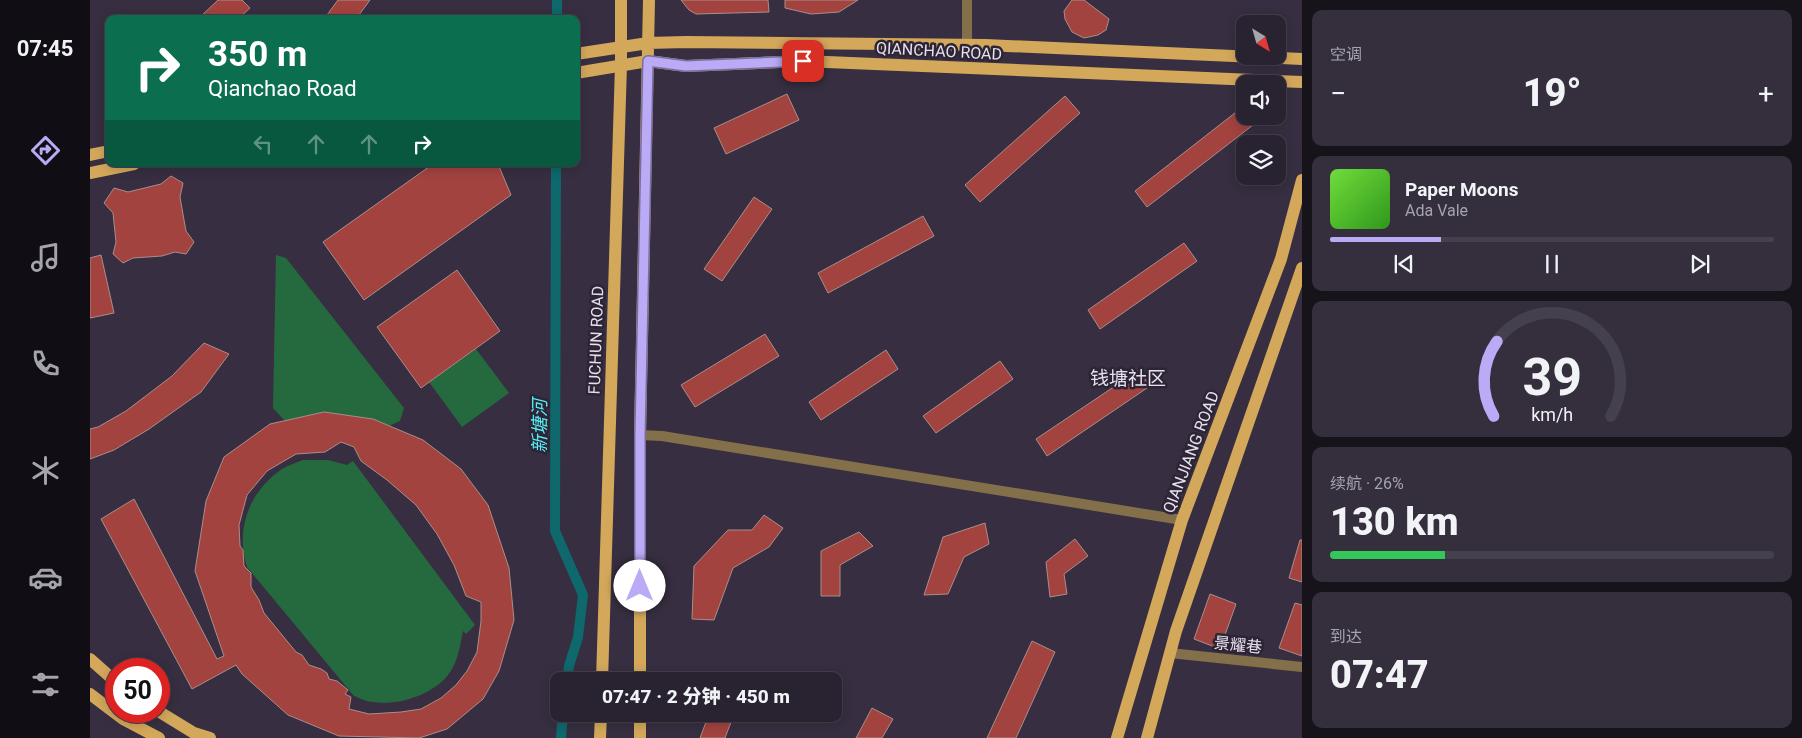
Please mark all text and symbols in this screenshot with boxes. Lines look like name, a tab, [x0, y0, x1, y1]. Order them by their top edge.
north arrow	[1236, 15, 1286, 65]
map controls	[1236, 15, 1286, 185]
text: 350 m	[208, 34, 307, 75]
icon: right	[125, 35, 190, 100]
text: 07:45	[17, 36, 73, 61]
street label: QIANCHAO ROAD	[875, 38, 1003, 64]
pin	[782, 40, 824, 82]
text: 空调	[1330, 45, 1362, 64]
icon: arrive	[789, 47, 817, 75]
text: 19°	[1523, 71, 1581, 115]
button: sound	[1236, 75, 1286, 125]
text: Qianchao Road	[208, 76, 357, 101]
text: −	[1330, 77, 1346, 110]
text: +	[1758, 77, 1774, 110]
icon: left	[249, 130, 277, 158]
icon: ahead	[302, 130, 330, 158]
icon: ahead	[355, 130, 383, 158]
icon: right	[408, 130, 436, 158]
icon: directions	[28, 133, 63, 168]
button: layers	[1236, 135, 1286, 185]
text: Paper Moons	[1405, 178, 1518, 201]
text: Ada Vale	[1405, 201, 1468, 220]
icon: music	[28, 240, 63, 275]
icon: previous	[1390, 250, 1418, 278]
icon: pause	[1538, 250, 1566, 278]
icon: next	[1686, 250, 1714, 278]
street label: FUCHUN ROAD	[585, 285, 607, 395]
icon: phone	[28, 346, 63, 381]
text: 39	[1522, 347, 1582, 408]
district label: 钱塘社区	[1090, 367, 1166, 390]
street label: QIANJIANG ROAD	[1159, 388, 1223, 516]
water label: 新塘河	[529, 396, 550, 453]
text: km/h	[1531, 404, 1573, 425]
icon: climate	[28, 453, 63, 488]
text: 续航 · 26%	[1330, 474, 1404, 493]
text: 130 km	[1330, 500, 1459, 544]
position arrow	[613, 559, 665, 611]
icon: car	[28, 560, 63, 595]
text: 到达	[1330, 627, 1362, 646]
street label: 景耀巷	[1213, 633, 1263, 657]
text: 07:47	[1330, 653, 1429, 697]
speed limit sign: 50	[105, 658, 170, 723]
icon: filters	[28, 667, 63, 702]
text: 07:47 · 2 分钟 · 450 m	[602, 685, 790, 708]

